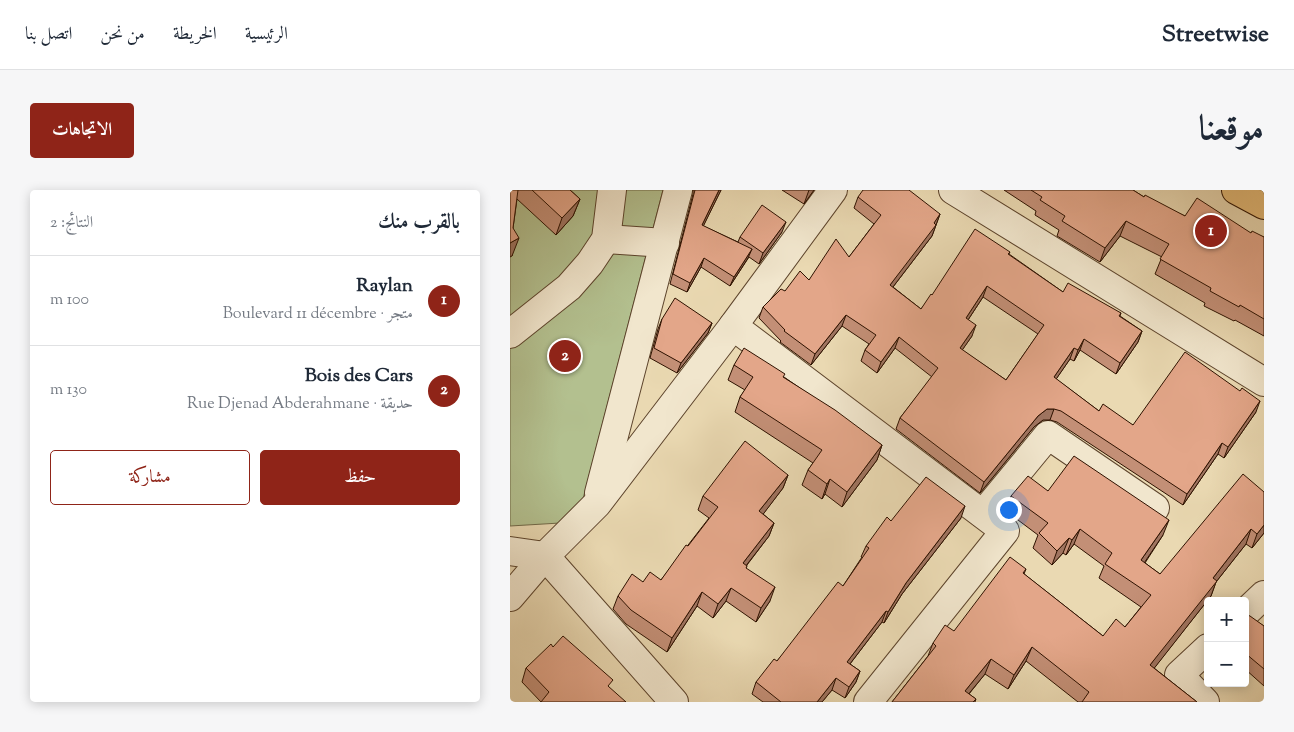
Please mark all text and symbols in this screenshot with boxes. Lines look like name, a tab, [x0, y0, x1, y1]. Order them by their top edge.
text: Streetwise	[1162, 18, 1269, 52]
text: اتصل بنا	[25, 22, 72, 48]
text: من نحن	[100, 22, 145, 48]
text: الخريطة	[173, 22, 217, 48]
text: الرئيسية	[245, 22, 288, 48]
button: الاتجاهات	[30, 103, 134, 158]
text: موقعنا	[1199, 105, 1264, 156]
text: بالقرب منك	[378, 208, 460, 238]
text: النتائج: 2	[50, 212, 93, 235]
pin: 1	[1195, 212, 1227, 250]
text: Raylan	[356, 273, 413, 300]
text: 100 m	[50, 289, 89, 312]
text: 1	[441, 289, 447, 312]
text: متجر · Boulevard 11 décembre	[223, 303, 413, 326]
pin: 2	[549, 337, 581, 375]
text: Bois des Cars	[305, 363, 413, 390]
text: 130 m	[50, 379, 87, 402]
text: 2	[440, 379, 448, 402]
text: حديقة · Rue Djenad Abderahmane	[187, 393, 413, 416]
button: مشاركة	[50, 450, 250, 505]
button: حفظ	[260, 450, 460, 505]
your location	[996, 497, 1022, 523]
map controls	[1204, 597, 1249, 687]
button: +	[1204, 597, 1249, 642]
button: −	[1204, 642, 1249, 687]

